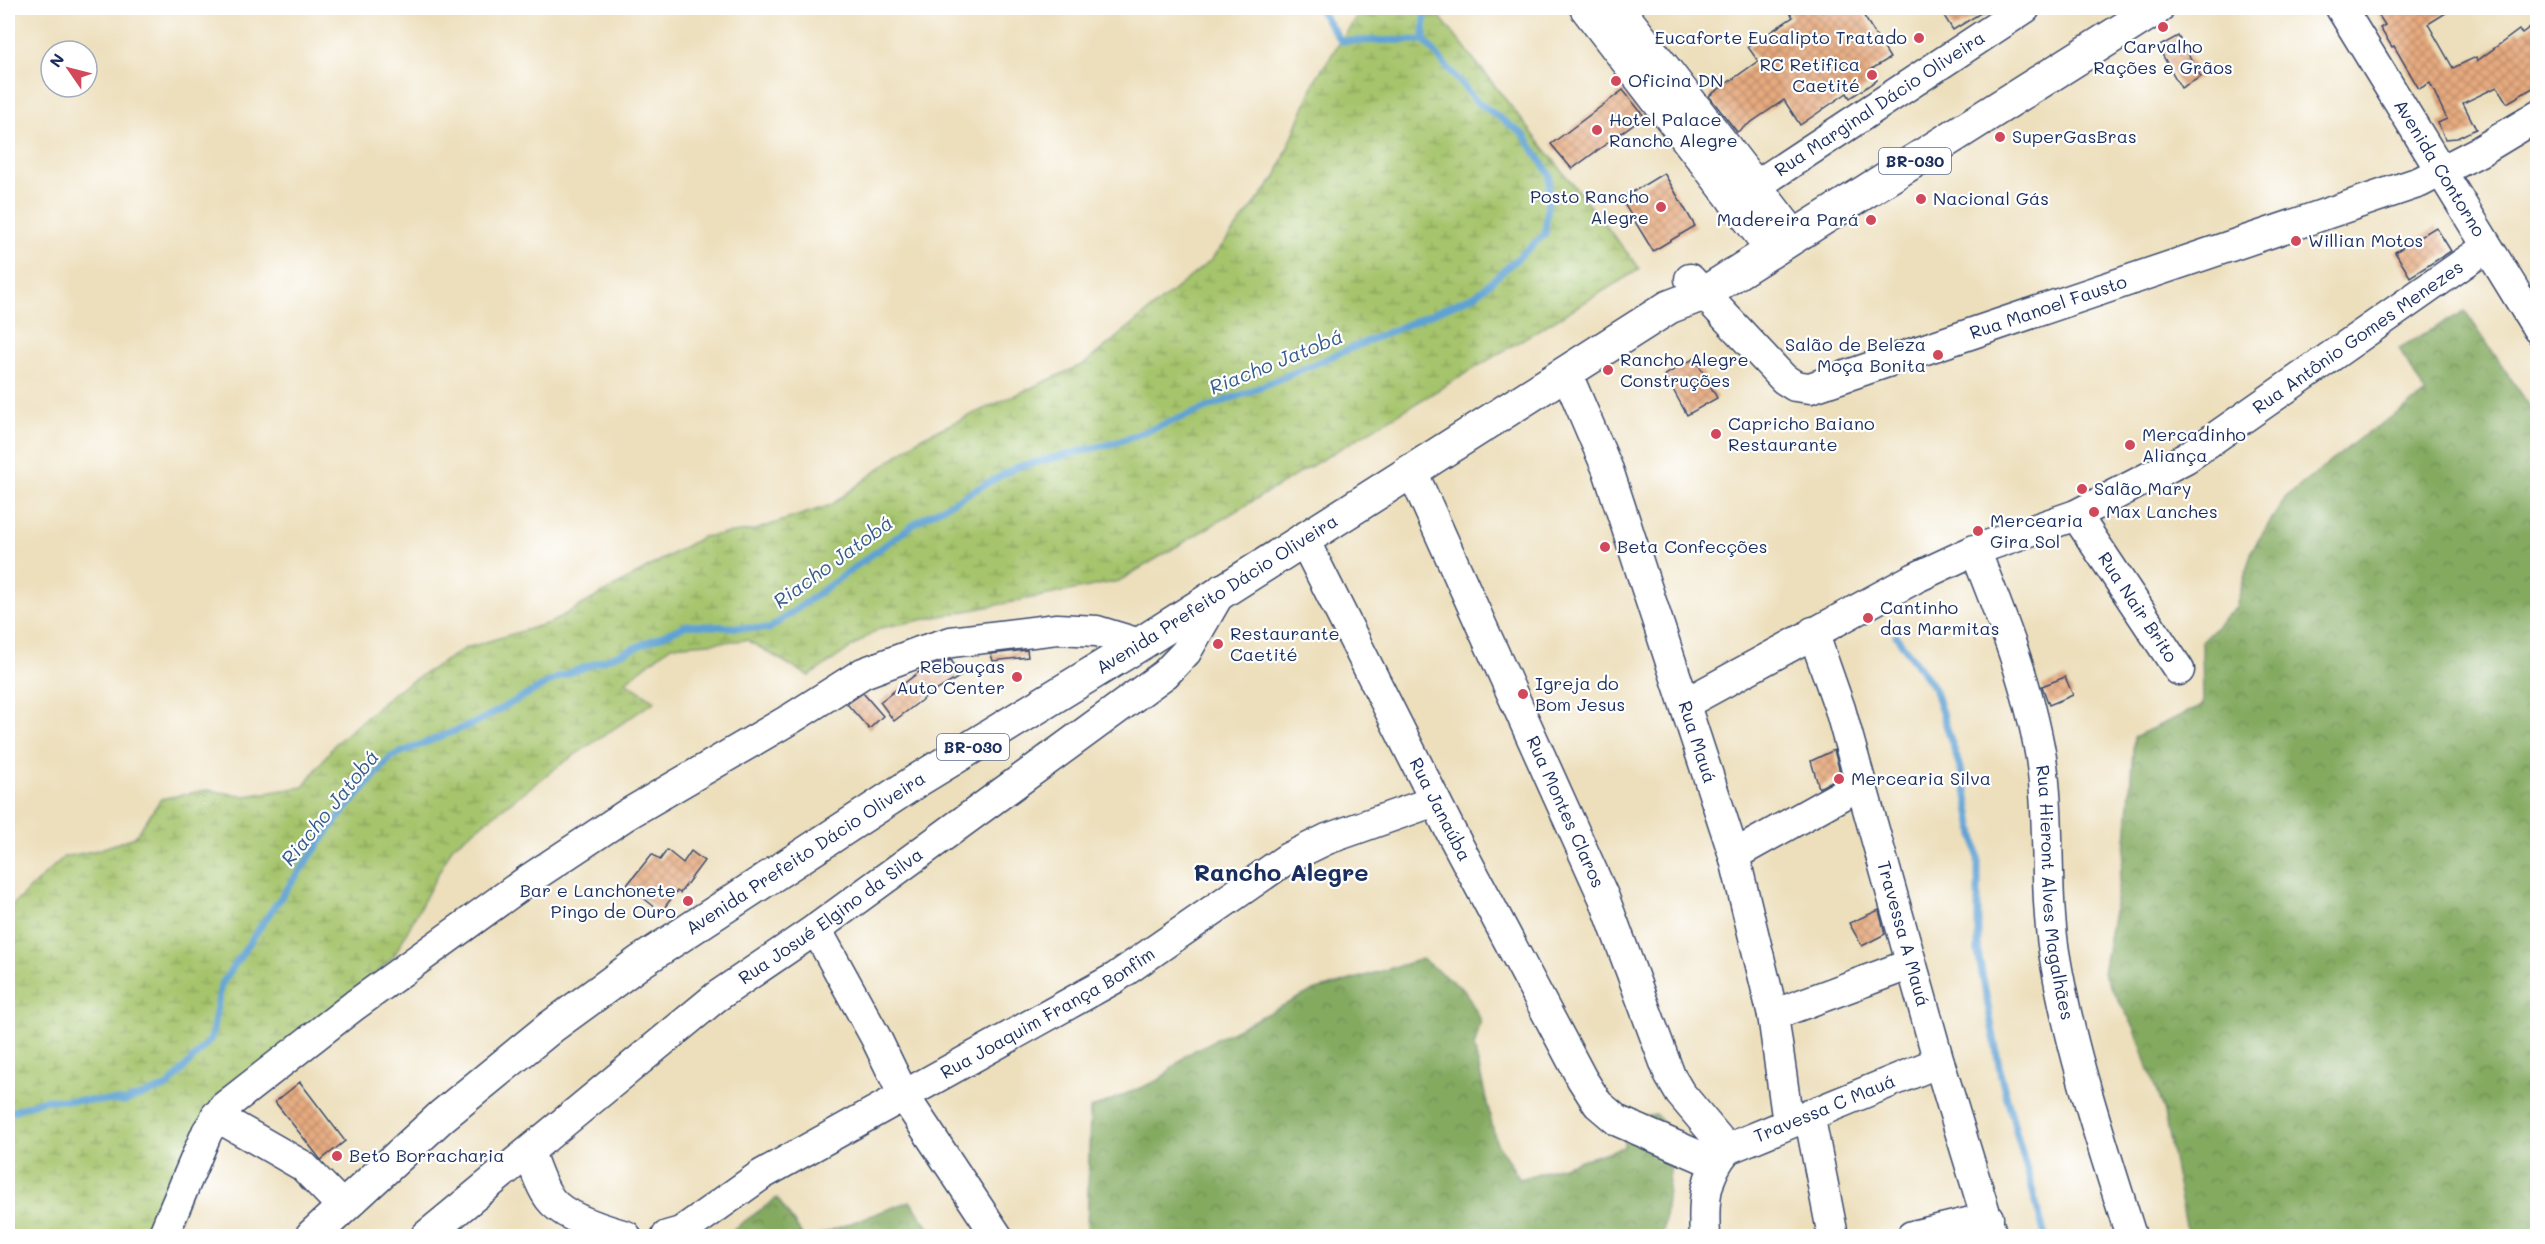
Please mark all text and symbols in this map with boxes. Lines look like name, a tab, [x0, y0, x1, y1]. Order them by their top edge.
marker: Carvalho Rações e Grãos	[2156, 20, 2170, 34]
place label: Eucaforte Eucalipto Tratado	[1655, 25, 1907, 49]
street label: Rua Marginal Dácio Oliveira	[1769, 25, 1989, 181]
marker: Eucaforte Eucalipto Tratado	[1912, 31, 1926, 45]
place label: Carvalho Rações e Grãos	[2093, 34, 2233, 79]
north arrow	[39, 39, 99, 99]
text: N	[44, 49, 68, 71]
place label: RC Retifica Caetité	[1759, 52, 1860, 97]
place label: Oficina DN	[1628, 68, 1723, 92]
marker: RC Retifica Caetité	[1865, 68, 1879, 82]
marker: Oficina DN	[1609, 74, 1623, 88]
street label: Avenida Contorno	[2389, 94, 2492, 241]
place label: Hotel Palace Rancho Alegre	[1609, 107, 1738, 152]
marker: Hotel Palace Rancho Alegre	[1590, 123, 1604, 137]
place label: SuperGasBras	[2012, 124, 2137, 148]
marker: SuperGasBras	[1993, 130, 2007, 144]
road number: BR-030	[1879, 148, 1951, 174]
place label: Posto Rancho Alegre	[1530, 184, 1649, 229]
place label: Nacional Gás	[1933, 186, 2049, 210]
marker: Nacional Gás	[1914, 192, 1928, 206]
marker: Posto Rancho Alegre	[1654, 200, 1668, 214]
place label: Madereira Pará	[1717, 207, 1859, 231]
marker: Madereira Pará	[1864, 213, 1878, 227]
place label: Willian Motos	[2308, 228, 2423, 252]
marker: Willian Motos	[2289, 234, 2303, 248]
street label: Rua Antônio Gomes Menezes	[2247, 254, 2468, 419]
street label: Rua Manoel Fausto	[1966, 269, 2130, 344]
water label: Riacho Jatobá	[1205, 322, 1346, 400]
place label: Salão de Beleza Moça Bonita	[1785, 332, 1926, 377]
place label: Rancho Alegre Construções	[1620, 347, 1749, 392]
marker: Salão de Beleza Moça Bonita	[1931, 348, 1945, 362]
marker: Rancho Alegre Construções	[1601, 363, 1615, 377]
place label: Capricho Baiano Restaurante	[1728, 411, 1875, 456]
place label: Mercadinho Aliança	[2142, 422, 2246, 467]
marker: Capricho Baiano Restaurante	[1709, 427, 1723, 441]
marker: Mercadinho Aliança	[2123, 438, 2137, 452]
place label: Salão Mary	[2094, 476, 2192, 500]
marker: Salão Mary	[2075, 482, 2089, 496]
place label: Max Lanches	[2106, 499, 2218, 523]
marker: Max Lanches	[2087, 505, 2101, 519]
street label: Avenida Prefeito Dácio Oliveira	[1091, 508, 1342, 679]
place label: Mercearia Gira Sol	[1990, 508, 2083, 553]
water label: Riacho Jatobá	[767, 509, 897, 613]
marker: Mercearia Gira Sol	[1971, 524, 1985, 538]
place label: Beta Confecções	[1617, 534, 1768, 558]
marker: Beta Confecções	[1598, 540, 1612, 554]
street label: Rua Nair Brito	[2093, 547, 2184, 667]
place label: Cantinho das Marmitas	[1880, 595, 1999, 640]
marker: Cantinho das Marmitas	[1861, 611, 1875, 625]
place label: Restaurante Caetité	[1230, 621, 1340, 666]
marker: Restaurante Caetité	[1211, 637, 1225, 651]
place label: Rebouças Auto Center	[896, 654, 1005, 699]
marker: Rebouças Auto Center	[1010, 670, 1024, 684]
place label: Igreja do Bom Jesus	[1535, 671, 1625, 716]
marker: Igreja do Bom Jesus	[1516, 687, 1530, 701]
street label: Rua Mauá	[1673, 698, 1723, 786]
street label: Rua Montes Claros	[1522, 732, 1611, 891]
road number: BR-030	[937, 734, 1009, 760]
water label: Riacho Jatobá	[274, 744, 384, 871]
street label: Rua Janaúba	[1404, 753, 1477, 865]
street label: Rua Hieront Alves Magalhães	[2031, 763, 2080, 1022]
street label: Avenida Prefeito Dácio Oliveira	[681, 765, 929, 940]
place label: Mercearia Silva	[1851, 766, 1991, 790]
marker: Mercearia Silva	[1832, 772, 1846, 786]
street label: Rua Josué Elgino da Silva	[733, 842, 927, 989]
district label: Rancho Alegre	[1193, 856, 1369, 887]
street label: Travessa A Mauá	[1872, 858, 1936, 1009]
place label: Bar e Lanchonete Pingo de Ouro	[520, 878, 676, 923]
marker: Bar e Lanchonete Pingo de Ouro	[681, 894, 695, 908]
street label: Rua Joaquim França Bonfim	[936, 941, 1159, 1084]
street label: Travessa C Mauá	[1750, 1068, 1899, 1148]
place label: Beto Borracharia	[349, 1143, 505, 1167]
marker: Beto Borracharia	[330, 1149, 344, 1163]

